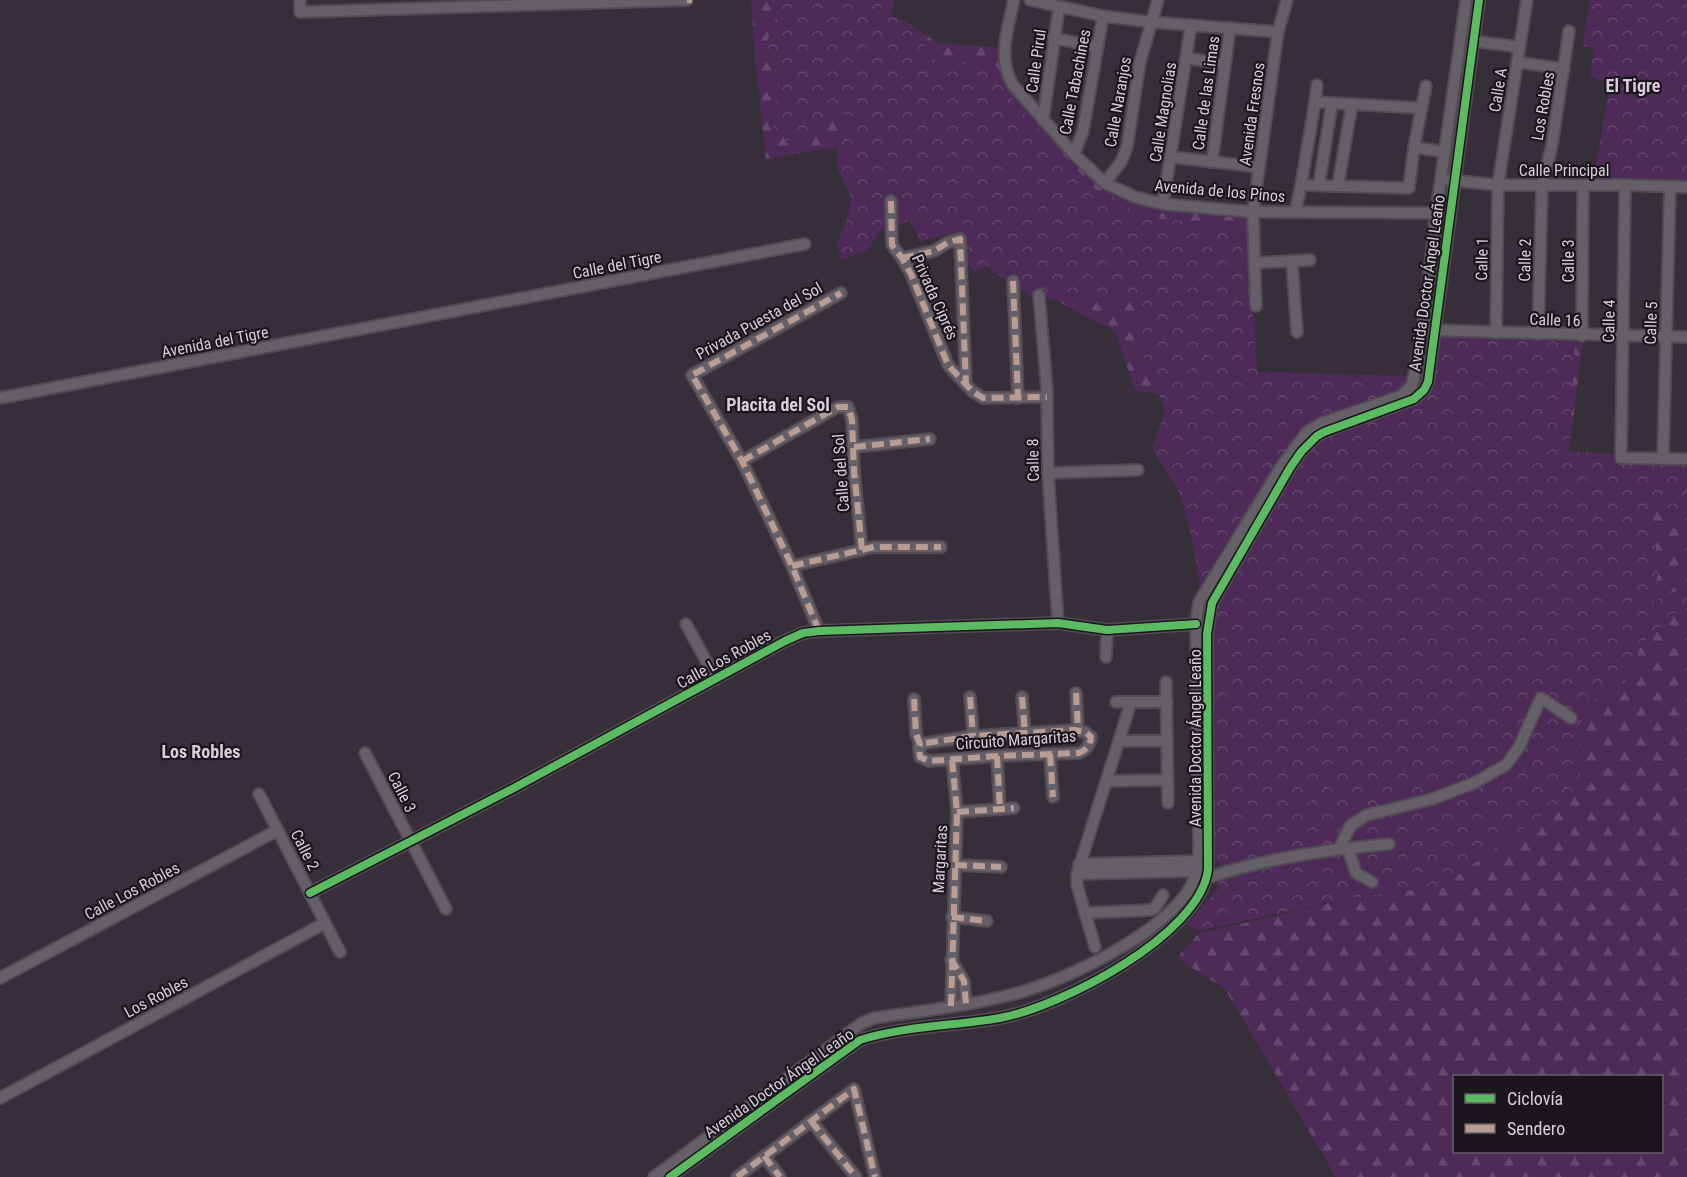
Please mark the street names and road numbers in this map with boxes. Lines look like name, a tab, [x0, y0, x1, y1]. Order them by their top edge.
street label: Calle Pirul	[1022, 28, 1050, 94]
street label: Calle Tabachines	[1055, 28, 1095, 136]
street label: Calle de las Limas	[1189, 35, 1223, 151]
street label: Calle Naranjos	[1101, 55, 1135, 149]
street label: Calle Magnolias	[1146, 61, 1180, 163]
street label: Avenida Fresnos	[1235, 61, 1269, 167]
street label: Calle A	[1485, 67, 1511, 113]
street label: Los Robles	[1528, 70, 1558, 142]
street label: Calle Principal	[1519, 161, 1609, 180]
street label: Avenida de los Pinos	[1154, 176, 1286, 206]
street label: Avenida Doctor Ángel Leaño	[1405, 194, 1449, 372]
street label: Calle 1	[1472, 237, 1492, 281]
street label: Calle 2	[1515, 238, 1535, 282]
street label: Calle 3	[1559, 239, 1578, 283]
street label: Calle del Tigre	[571, 247, 663, 283]
street label: Privada Ciprés	[908, 251, 962, 343]
street label: Privada Puesta del Sol	[693, 278, 825, 364]
street label: Calle 4	[1599, 299, 1619, 343]
street label: Calle 5	[1641, 301, 1661, 345]
street label: Calle 16	[1529, 310, 1581, 330]
street label: Avenida del Tigre	[160, 322, 270, 362]
street label: Calle del Sol	[829, 433, 853, 513]
street label: Calle 8	[1023, 438, 1043, 482]
street label: Calle Los Robles	[674, 625, 774, 693]
street label: Avenida Doctor Ángel Leaño	[1186, 649, 1205, 827]
street label: Circuito Margaritas	[955, 726, 1077, 754]
street label: Calle 3	[384, 768, 420, 816]
street label: Margaritas	[929, 824, 951, 894]
street label: Calle 2	[287, 826, 323, 874]
street label: Calle Los Robles	[81, 858, 183, 924]
street label: Los Robles	[121, 972, 191, 1022]
street label: Avenida Doctor Ángel Leaño	[701, 1024, 857, 1142]

